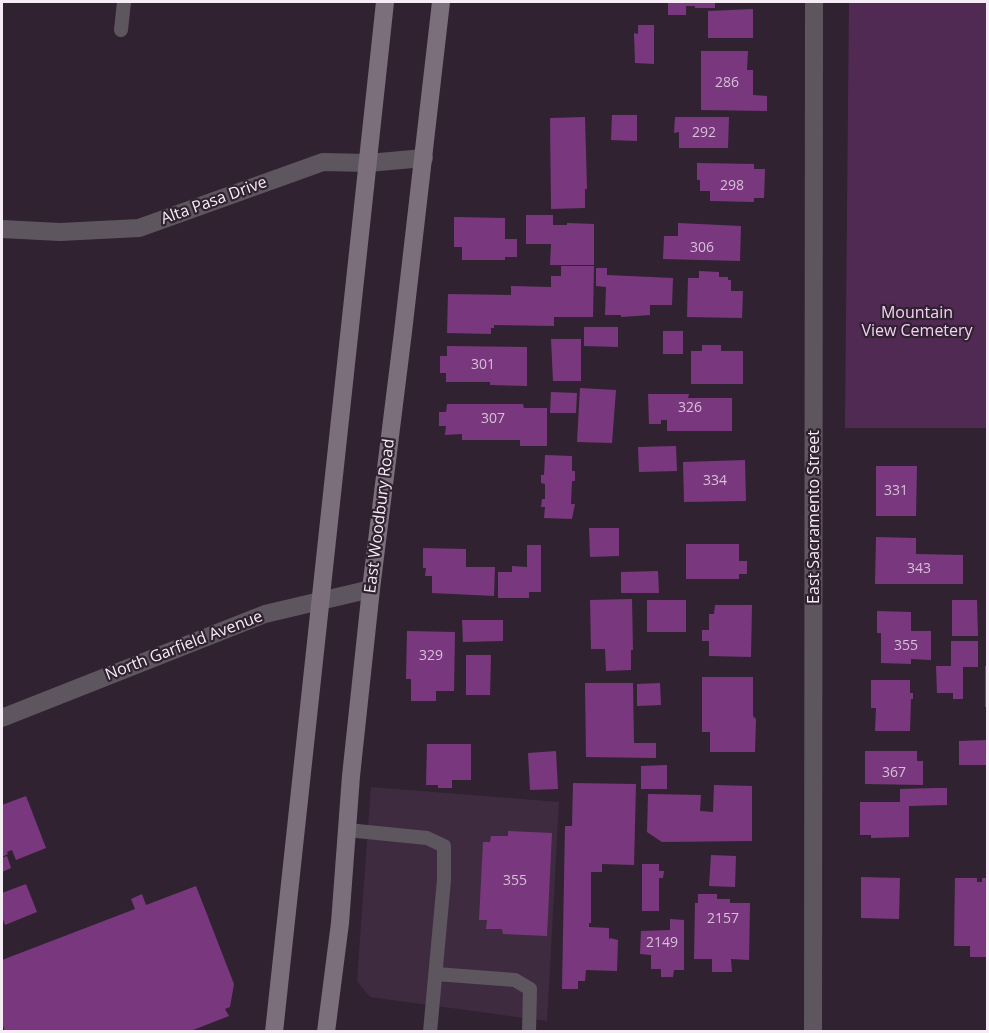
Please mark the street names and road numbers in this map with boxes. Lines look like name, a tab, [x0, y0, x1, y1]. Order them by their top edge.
street label: Alta Pasa Drive	[158, 173, 270, 229]
street label: East Sacramento Street	[804, 430, 824, 604]
street label: East Woodbury Road	[361, 438, 399, 594]
street label: North Garfield Avenue	[103, 607, 265, 685]

